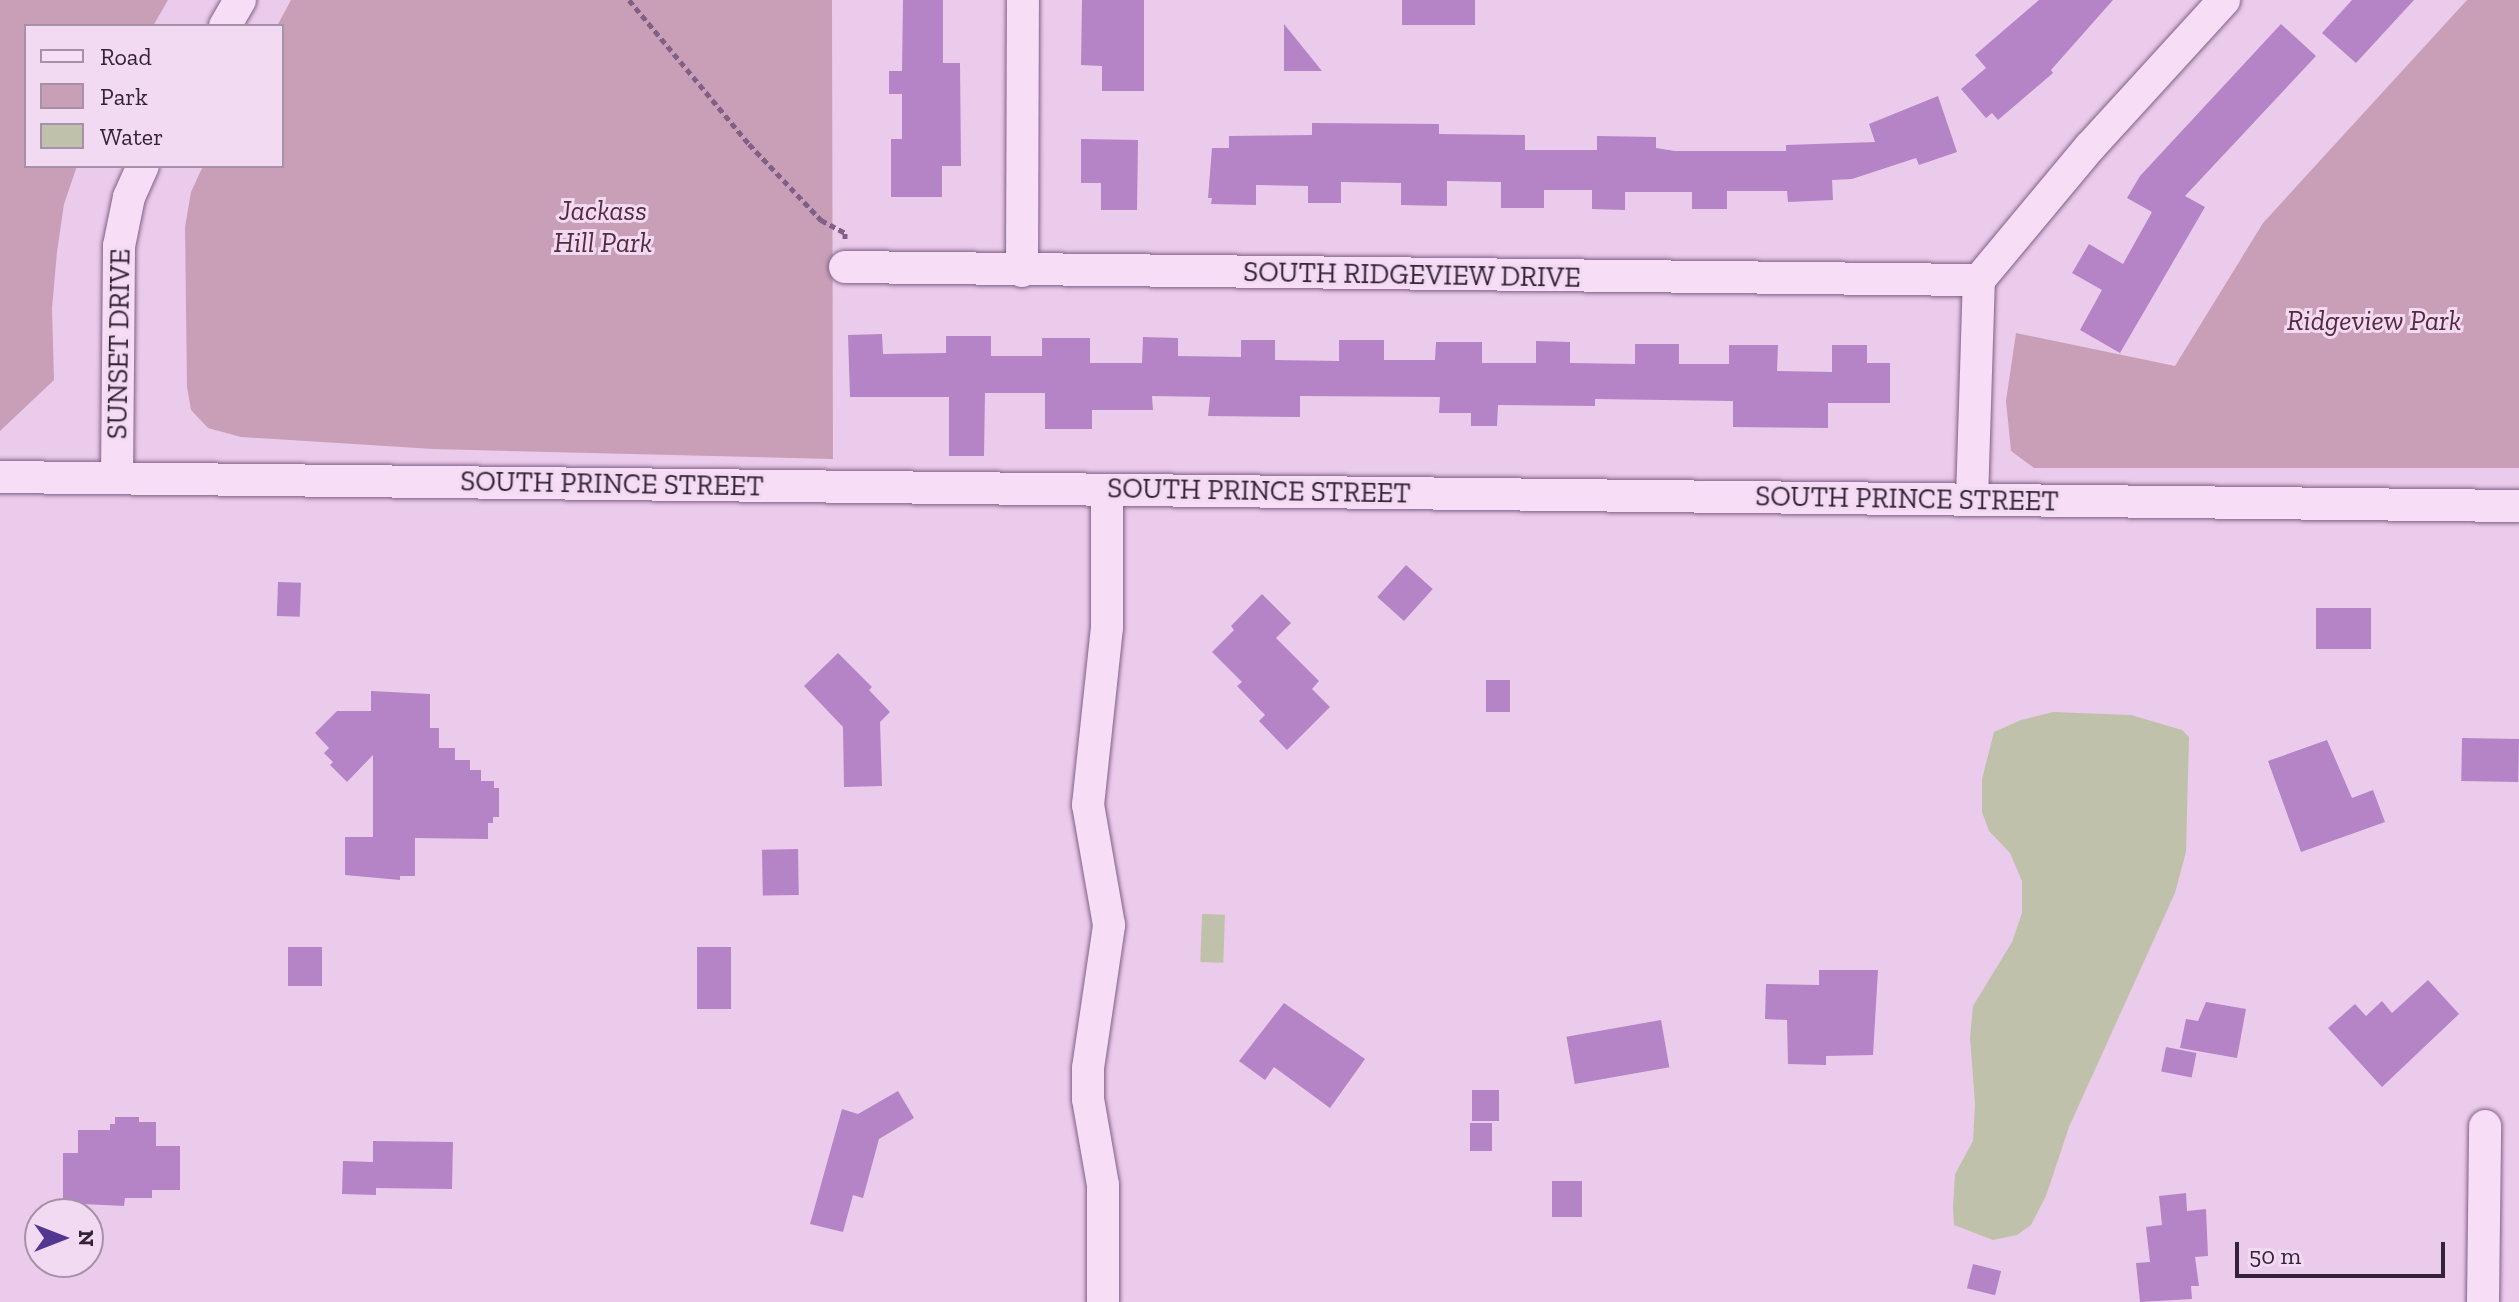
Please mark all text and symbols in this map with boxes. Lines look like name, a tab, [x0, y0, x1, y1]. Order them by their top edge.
legend	[24, 24, 284, 168]
text: Road	[100, 42, 152, 71]
text: Park	[100, 82, 148, 111]
text: Water	[100, 122, 163, 151]
park label: Jackass Hill Park	[554, 194, 652, 260]
street label: SUNSET DRIVE	[101, 248, 137, 440]
street label: SOUTH RIDGEVIEW DRIVE	[1243, 255, 1581, 295]
park label: Ridgeview Park	[2287, 304, 2461, 338]
street label: SOUTH PRINCE STREET	[460, 465, 764, 503]
street label: SOUTH PRINCE STREET	[1107, 472, 1411, 510]
street label: SOUTH PRINCE STREET	[1755, 480, 2059, 518]
north arrow	[24, 1198, 104, 1278]
scale bar	[2239, 1226, 2449, 1276]
text: N	[73, 1230, 100, 1246]
text: 50 m	[2249, 1241, 2301, 1270]

